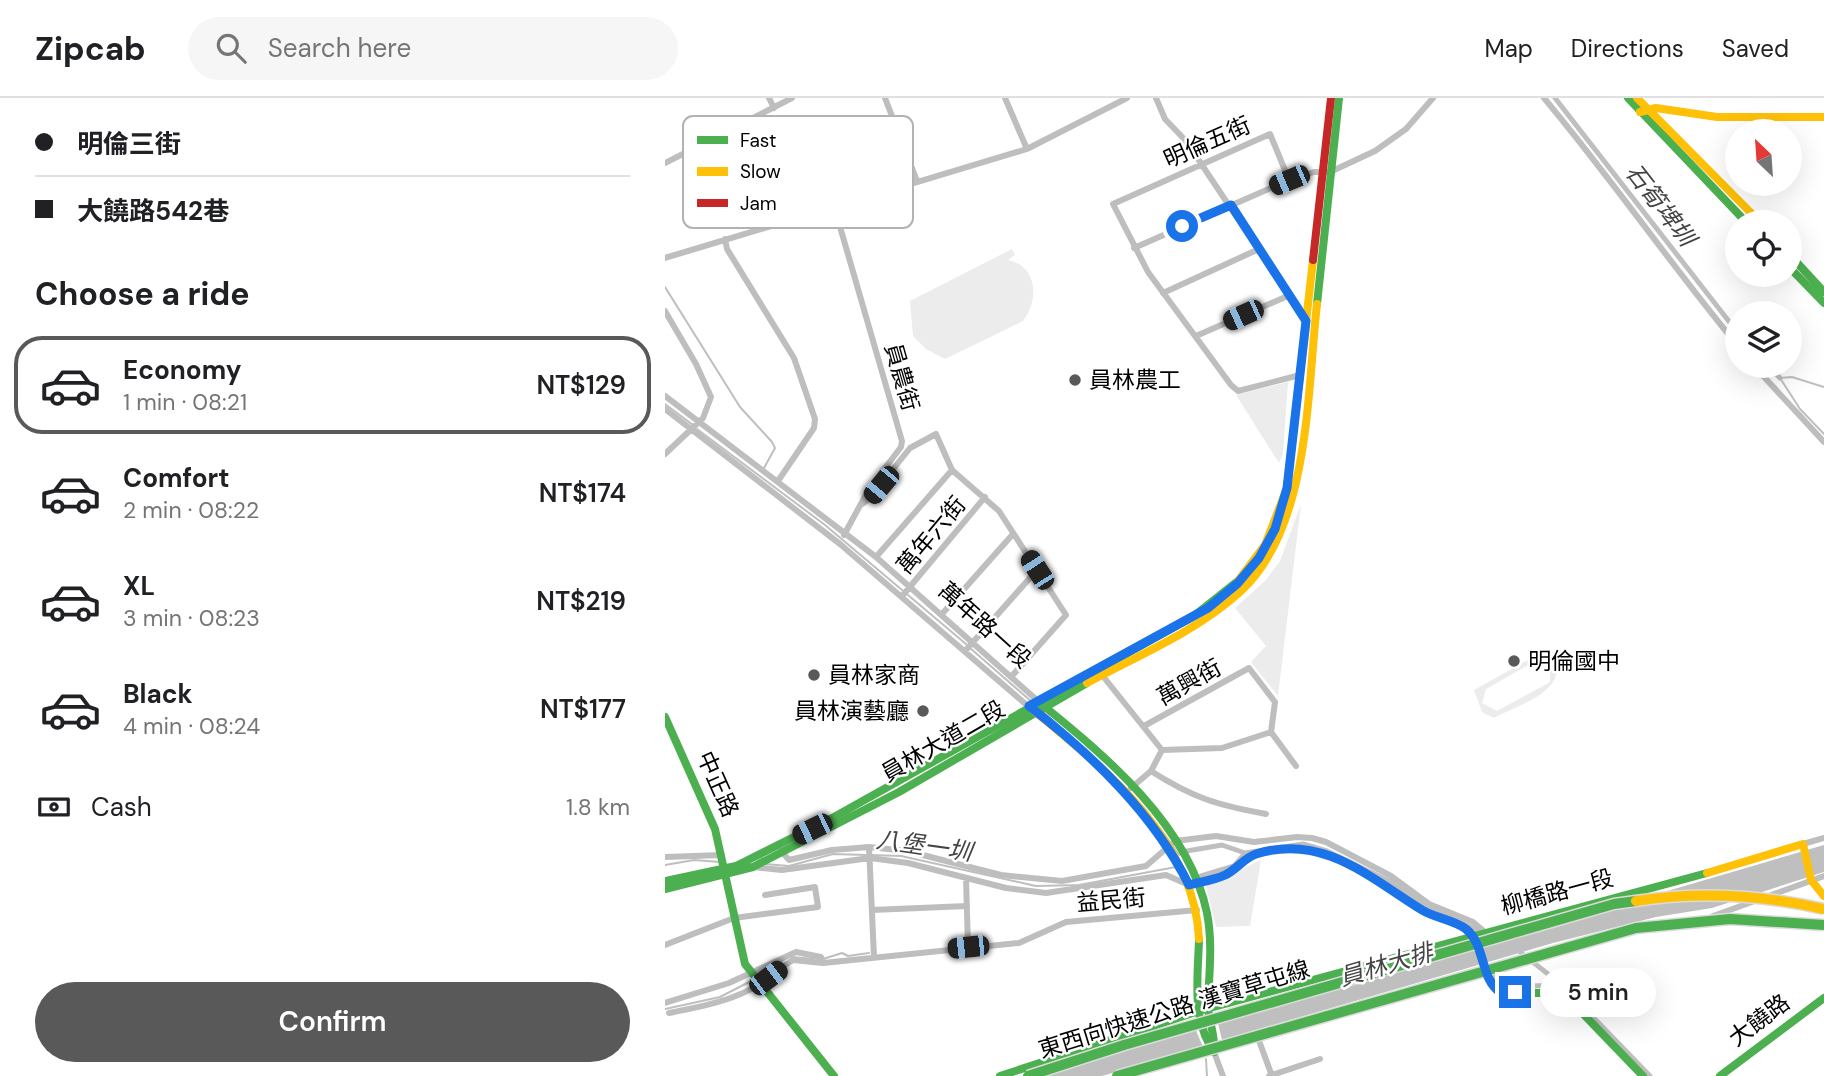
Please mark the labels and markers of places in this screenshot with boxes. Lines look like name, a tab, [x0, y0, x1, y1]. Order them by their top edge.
place label: 員林農工	[1089, 365, 1181, 395]
marker: 員林農工	[1067, 372, 1083, 388]
place label: 明倫國中	[1528, 646, 1620, 676]
marker: 明倫國中	[1506, 653, 1522, 669]
place label: 員林家商	[828, 660, 920, 690]
marker: 員林家商	[806, 667, 822, 683]
place label: 員林演藝廳	[794, 696, 909, 726]
marker: 員林演藝廳	[915, 703, 931, 719]

